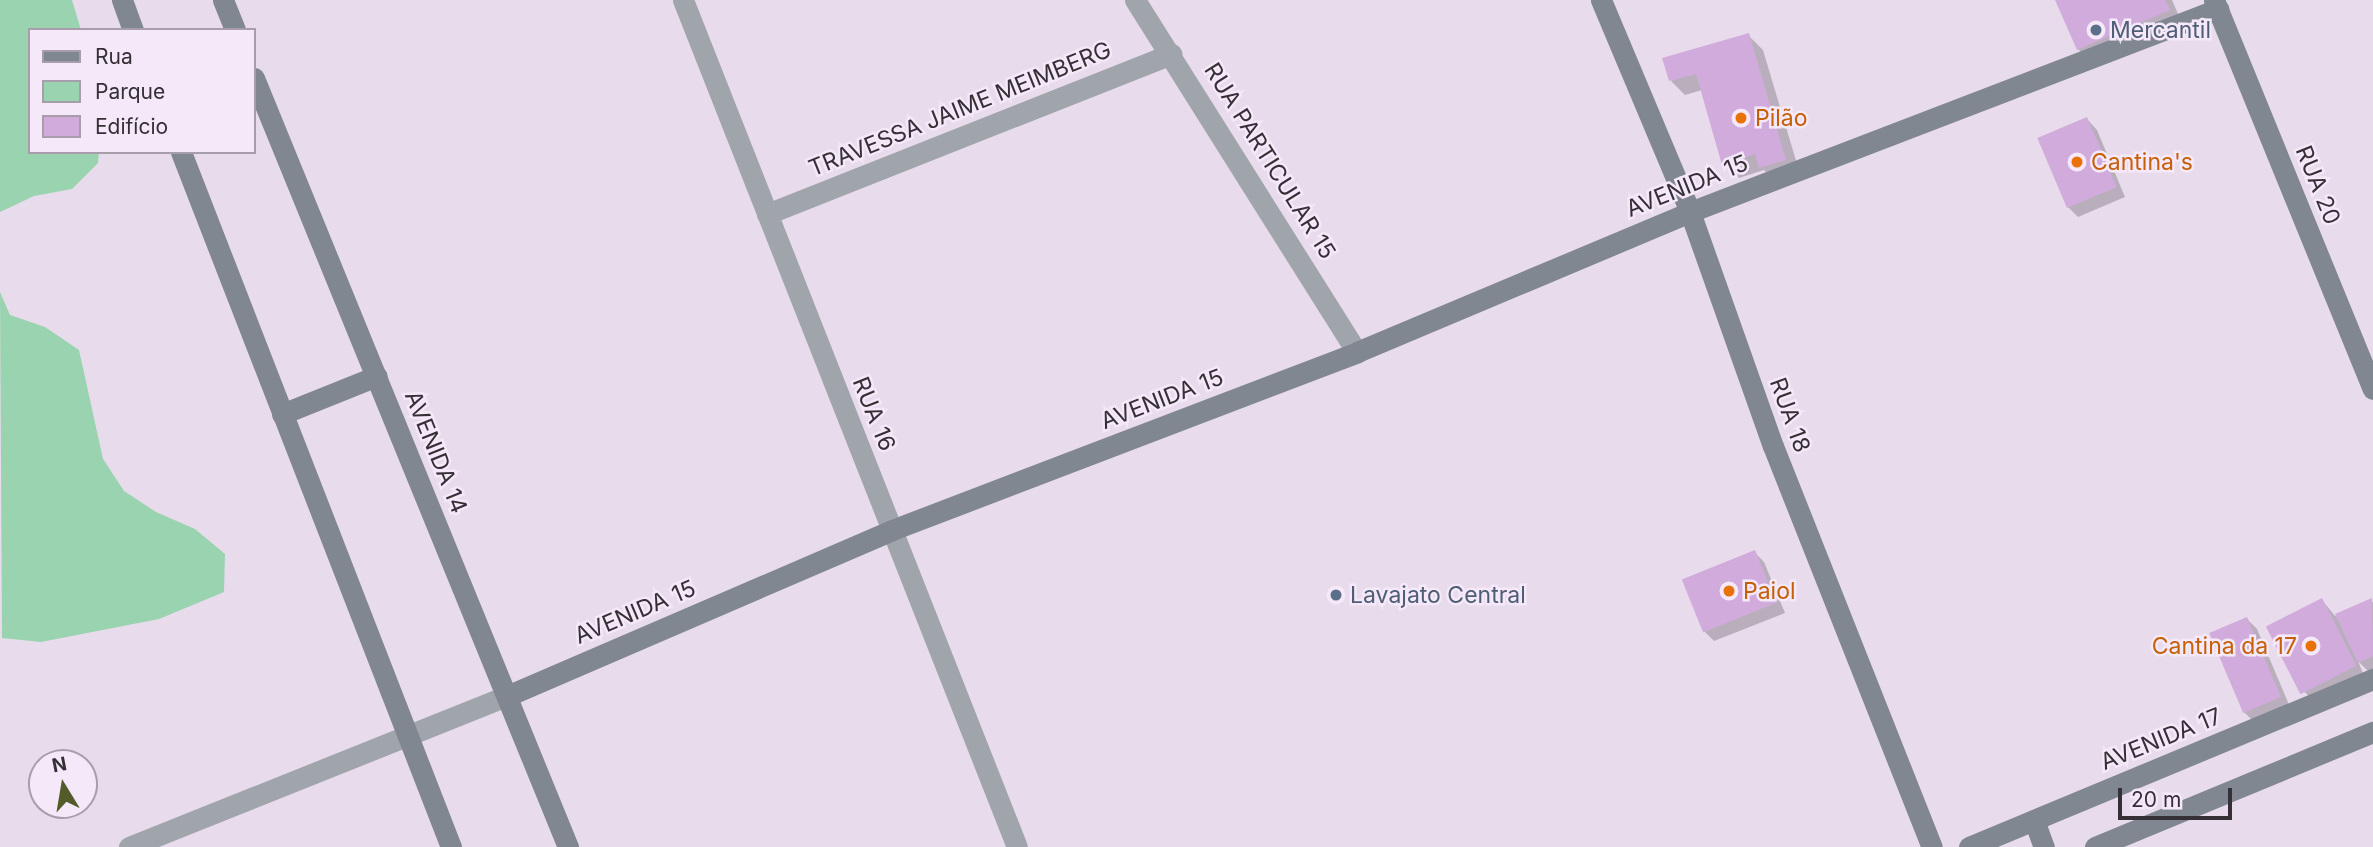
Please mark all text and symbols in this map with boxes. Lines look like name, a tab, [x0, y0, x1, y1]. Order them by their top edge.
place label: Mercantil	[2110, 16, 2211, 44]
marker: Mercantil	[2088, 22, 2104, 38]
legend	[28, 28, 256, 154]
street label: TRAVESSA JAIME MEIMBERG	[805, 36, 1115, 182]
text: Rua	[95, 44, 133, 69]
street label: RUA PARTICULAR 15	[1198, 58, 1342, 264]
text: Parque	[95, 79, 165, 104]
place label: Pilão	[1755, 104, 1808, 132]
marker: Pilão	[1733, 110, 1749, 126]
text: Edifício	[95, 114, 168, 139]
street label: RUA 20	[2290, 142, 2346, 228]
place label: Cantina's	[2091, 148, 2193, 176]
street label: AVENIDA 15	[1622, 149, 1752, 223]
marker: Cantina's	[2069, 154, 2085, 170]
street label: AVENIDA 15	[1097, 363, 1227, 435]
street label: RUA 16	[847, 373, 901, 455]
street label: RUA 18	[1764, 374, 1816, 456]
street label: AVENIDA 14	[399, 387, 473, 517]
street label: AVENIDA 15	[570, 574, 700, 650]
place label: Paiol	[1743, 577, 1796, 605]
place label: Lavajato Central	[1350, 581, 1526, 609]
marker: Paiol	[1721, 583, 1737, 599]
marker: Lavajato Central	[1328, 587, 1344, 603]
place label: Cantina da 17	[2152, 632, 2297, 660]
marker: Cantina da 17	[2303, 638, 2319, 654]
street label: AVENIDA 17	[2096, 702, 2226, 776]
north arrow	[28, 749, 98, 819]
text: N	[50, 752, 69, 778]
scale bar	[2121, 774, 2235, 818]
text: 20 m	[2131, 787, 2181, 812]

